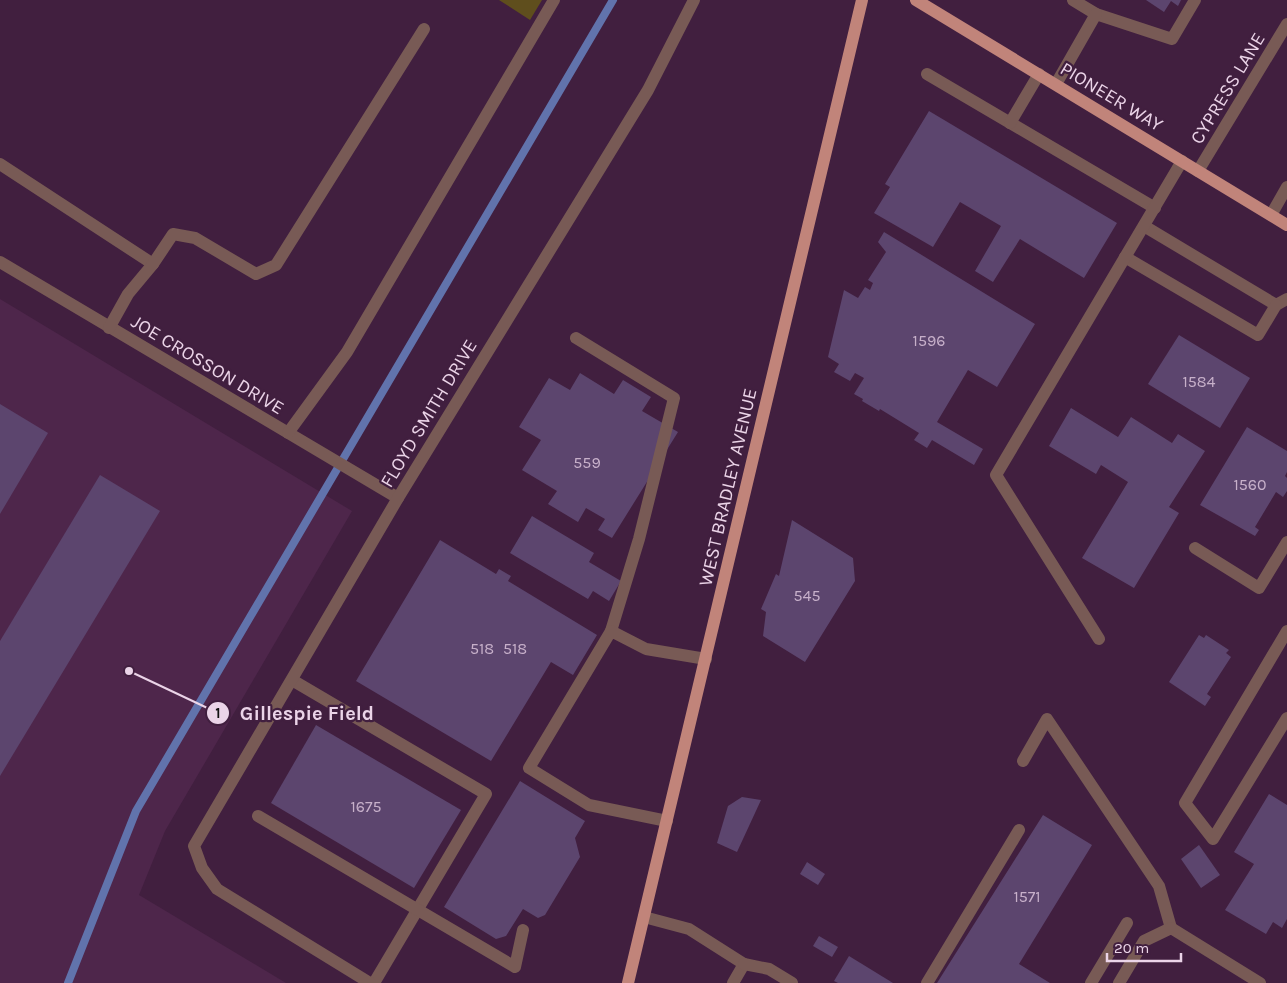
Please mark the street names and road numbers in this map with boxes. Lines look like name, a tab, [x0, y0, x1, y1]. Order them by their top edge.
street label: CYPRESS LANE	[1186, 29, 1270, 148]
street label: PIONEER WAY	[1056, 58, 1167, 136]
street label: JOE CROSSON DRIVE	[127, 311, 288, 419]
street label: FLOYD SMITH DRIVE	[376, 336, 482, 492]
street label: WEST BRADLEY AVENUE	[694, 386, 761, 588]

